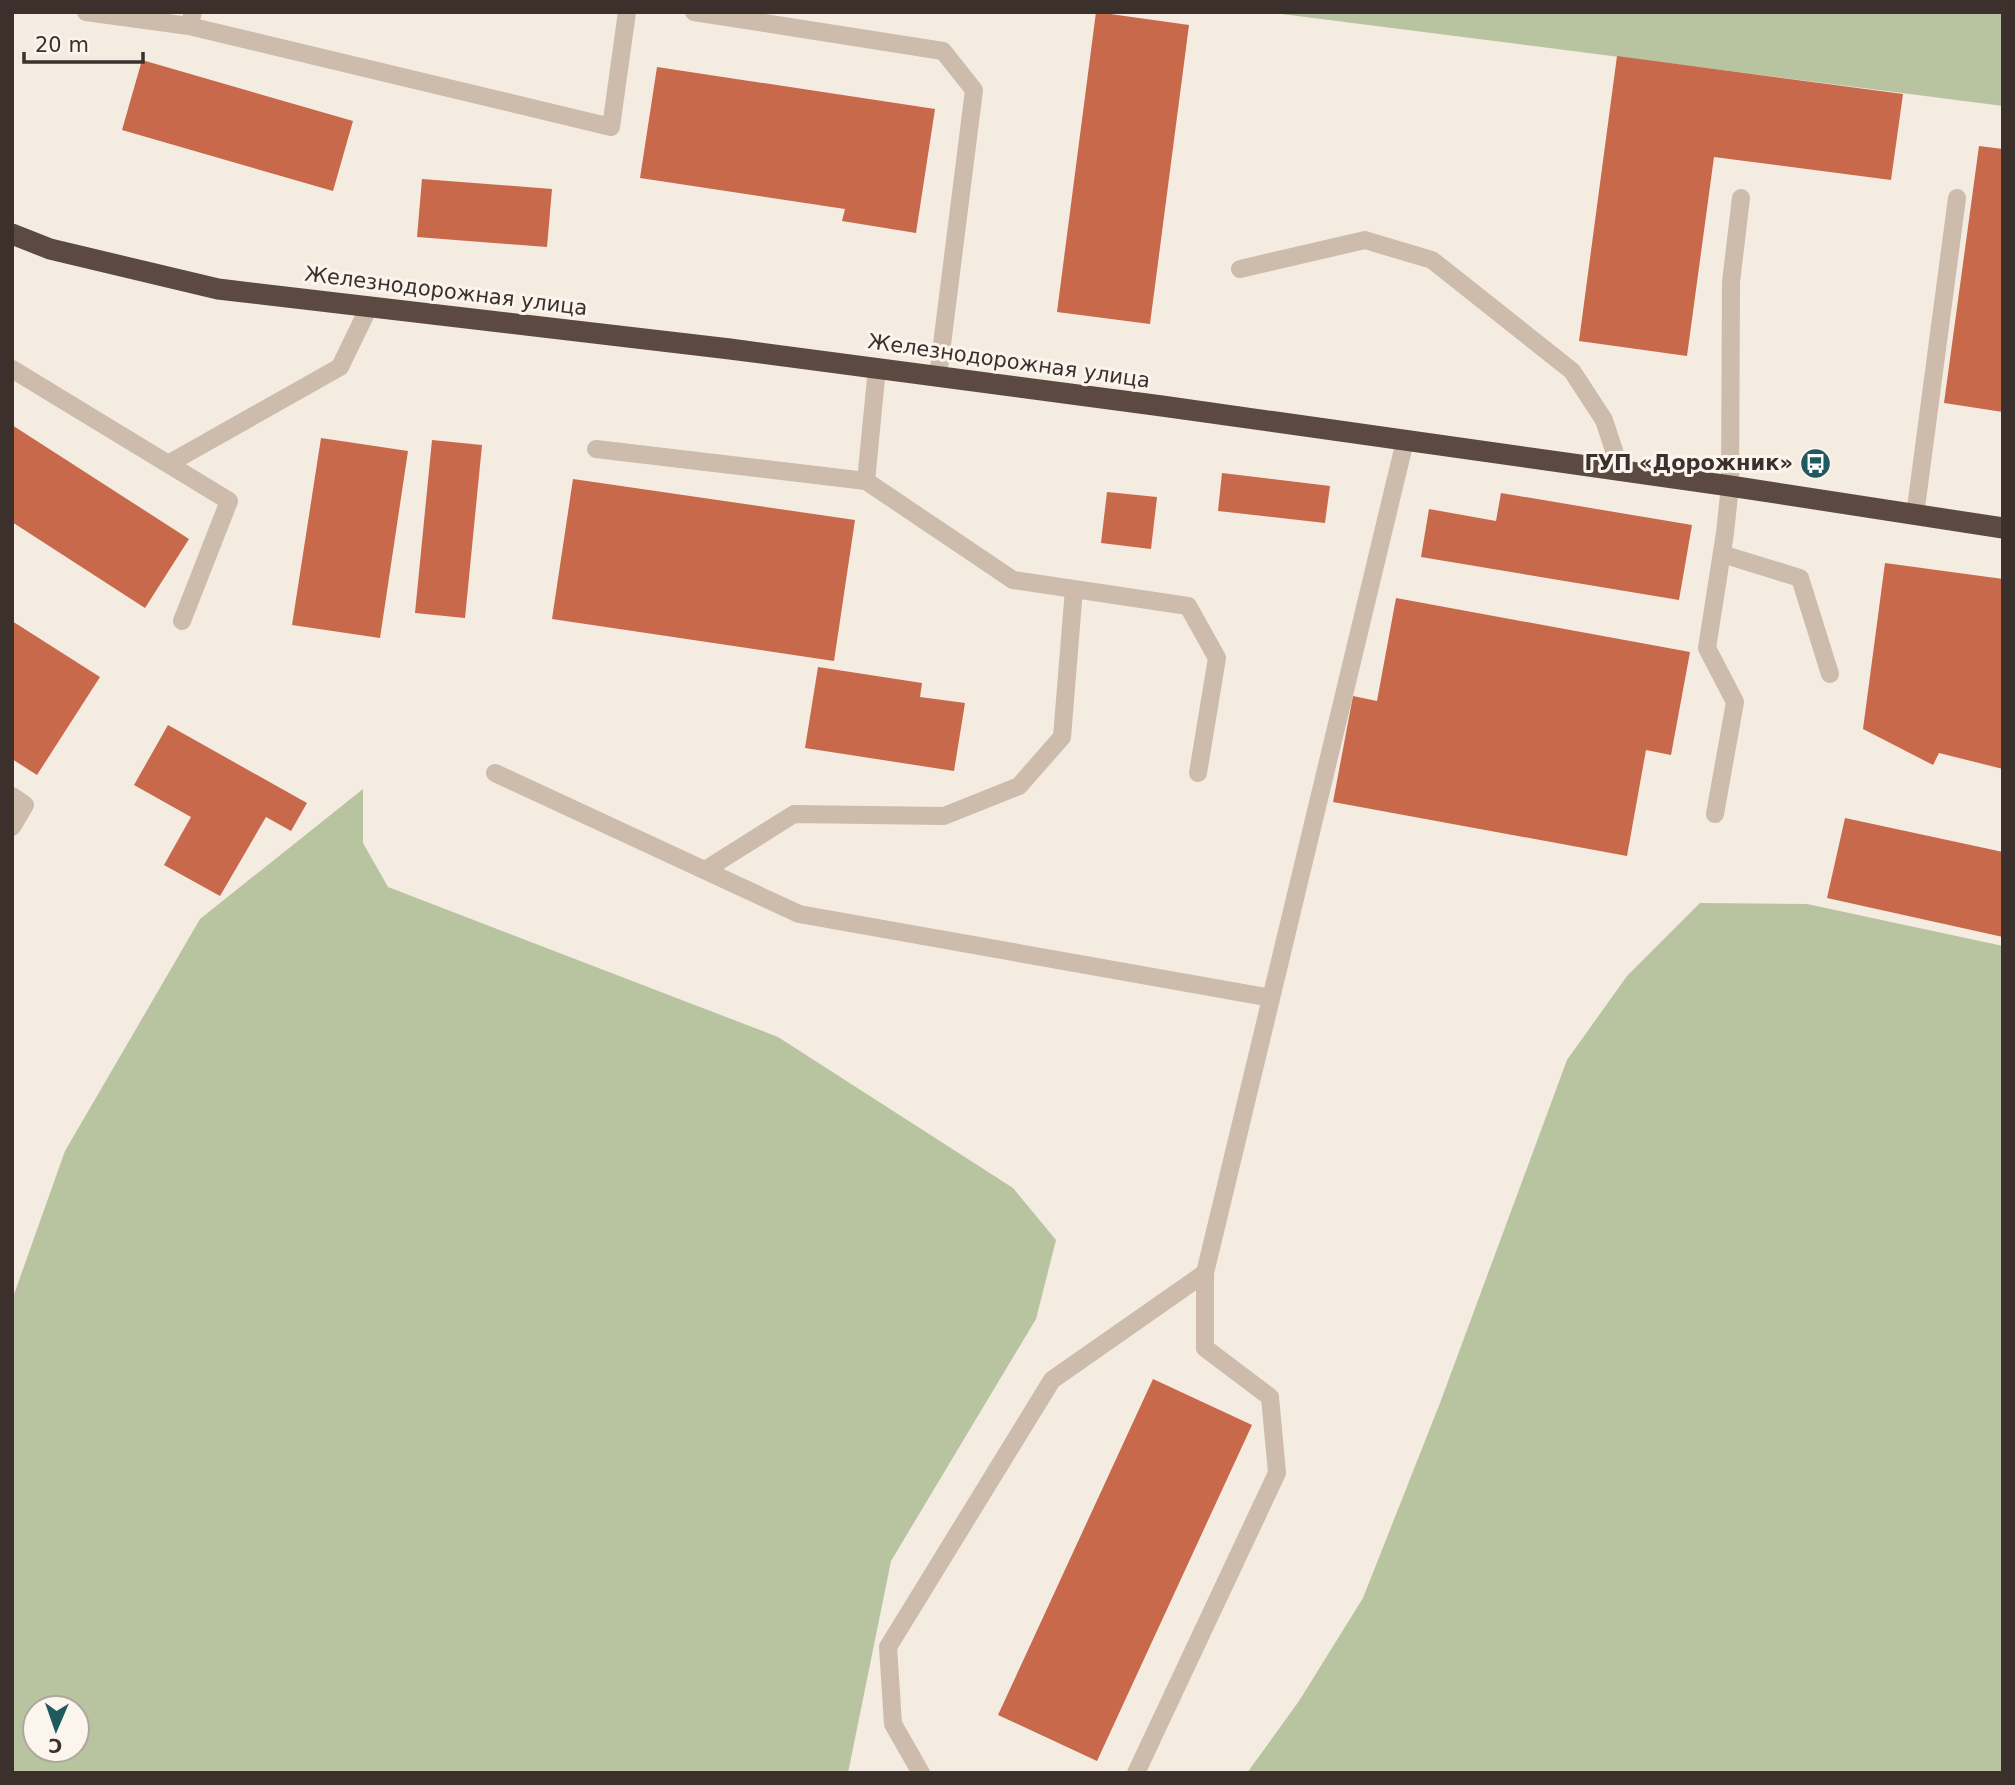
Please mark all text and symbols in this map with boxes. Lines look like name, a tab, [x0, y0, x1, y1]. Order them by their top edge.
scale bar	[24, 21, 144, 65]
text: 20 m	[35, 33, 89, 57]
street label: Железнодорожная улица	[303, 262, 589, 320]
street label: Железнодорожная улица	[866, 329, 1152, 393]
bus stop icon: ГУП «Дорожник»	[1799, 446, 1833, 480]
place label: ГУП «Дорожник»	[1584, 451, 1793, 475]
north arrow	[21, 1694, 91, 1764]
text: С	[48, 1735, 63, 1757]

